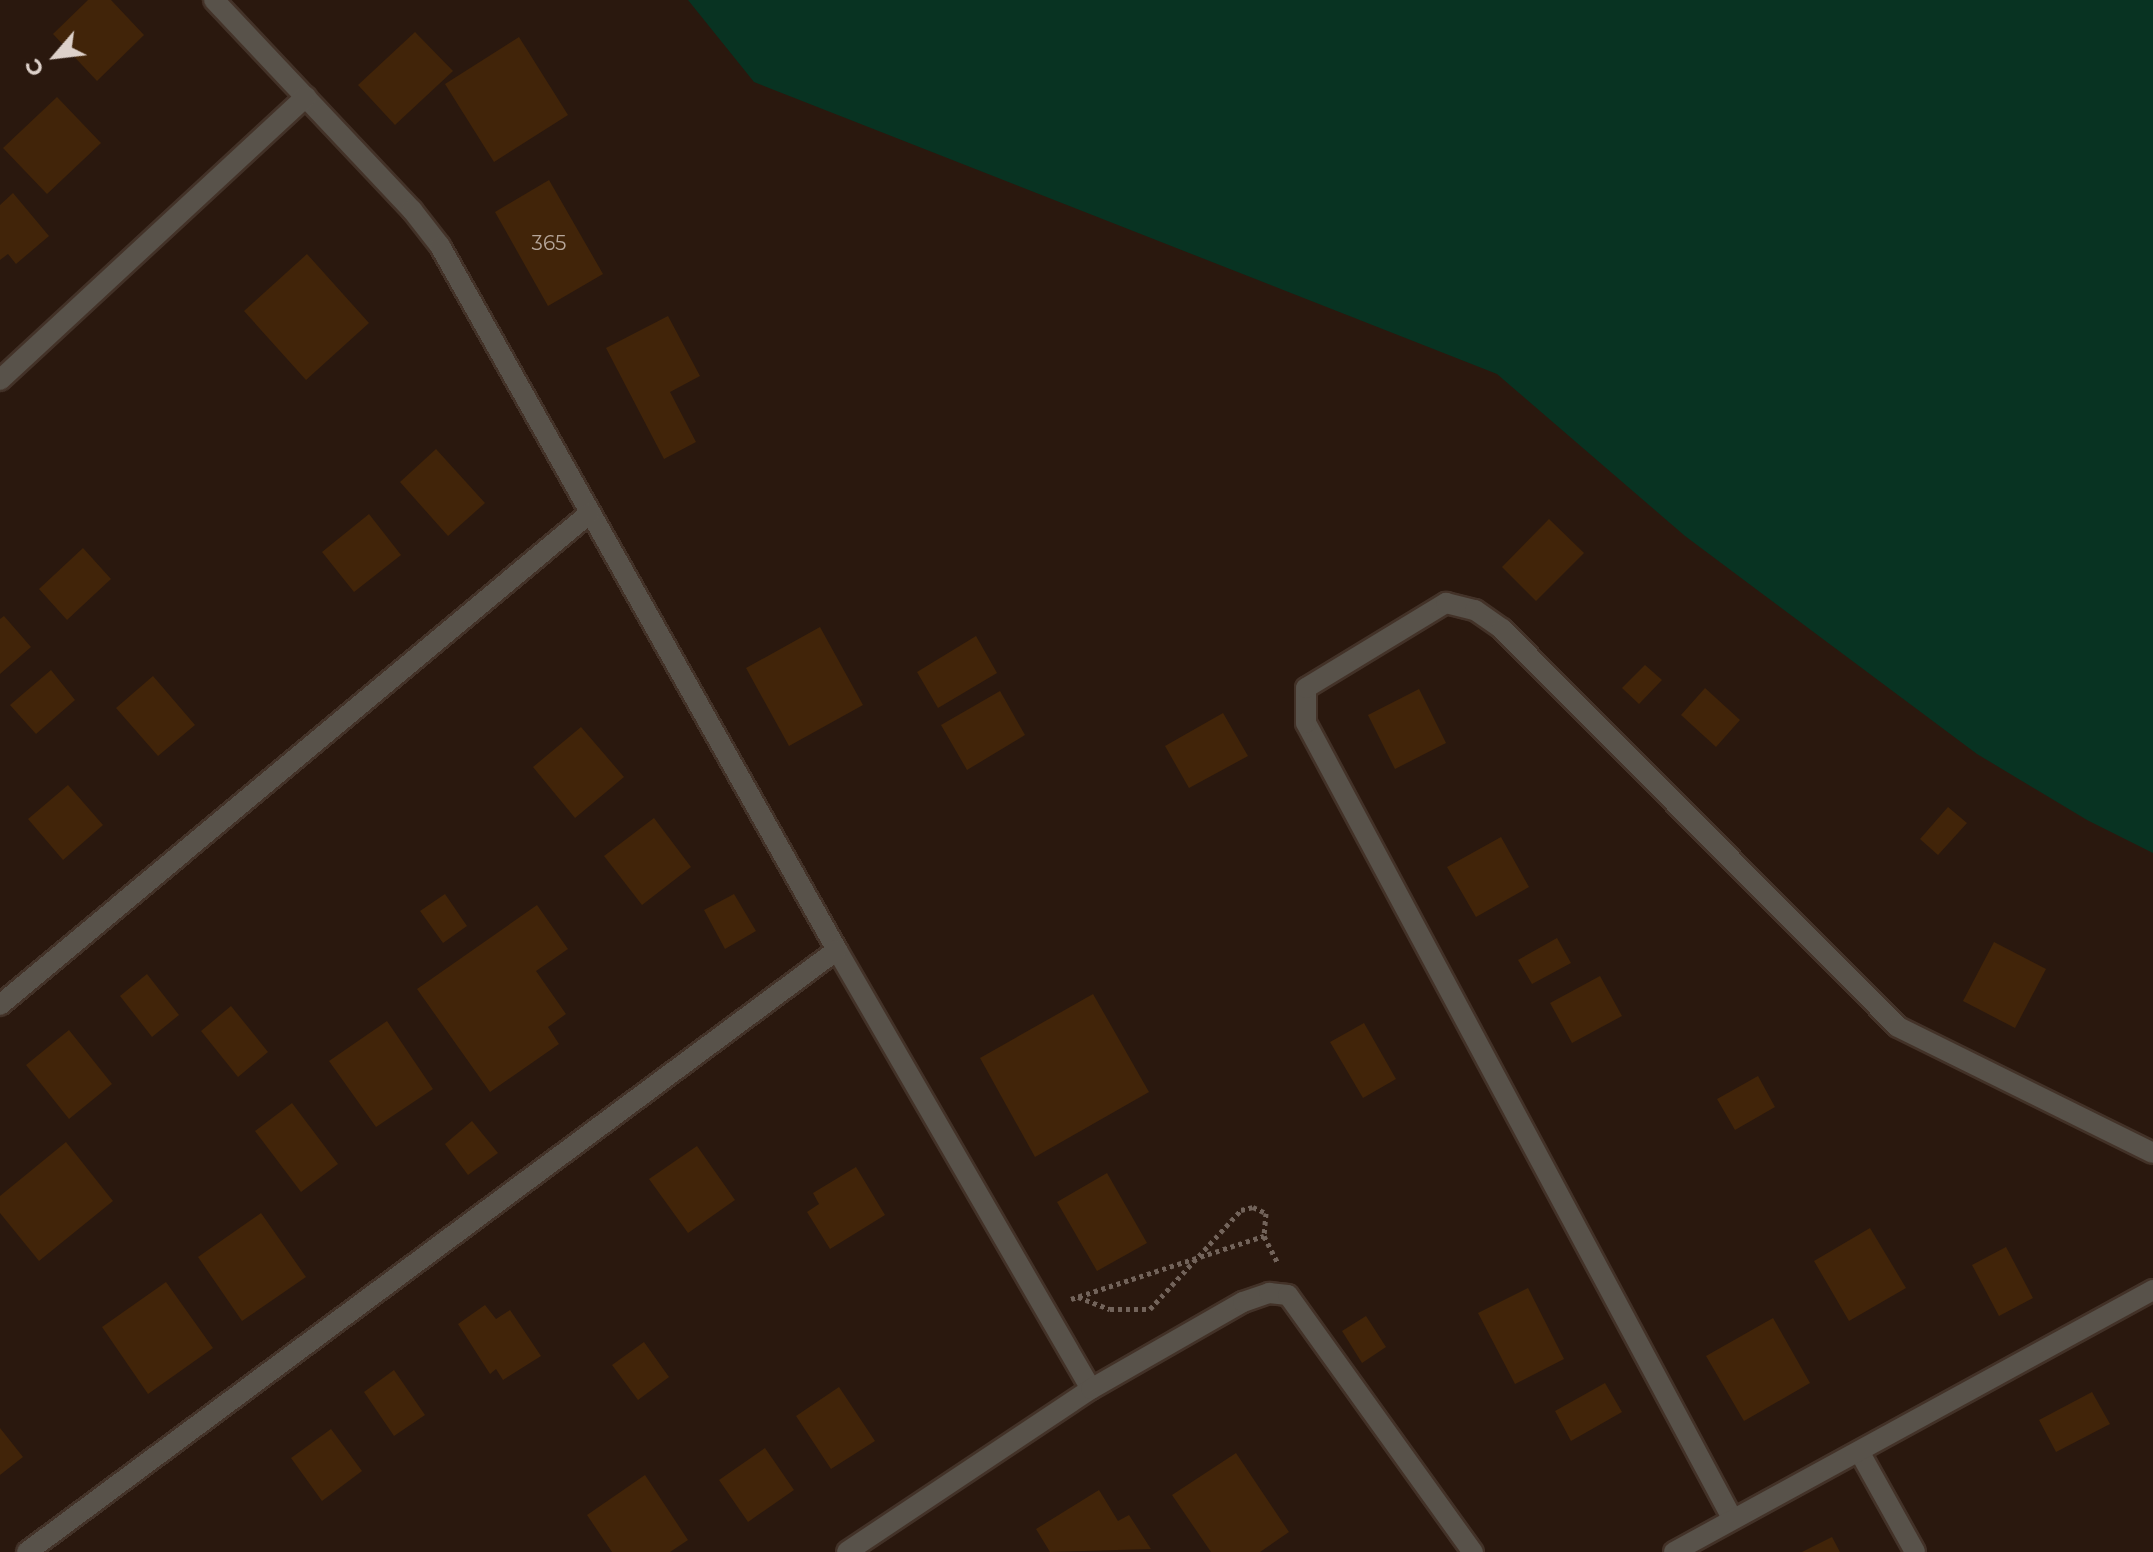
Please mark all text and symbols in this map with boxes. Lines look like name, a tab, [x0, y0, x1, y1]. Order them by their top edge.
north arrow	[16, 16, 96, 96]
text: С	[19, 54, 50, 81]
house number: 365	[532, 231, 566, 255]

